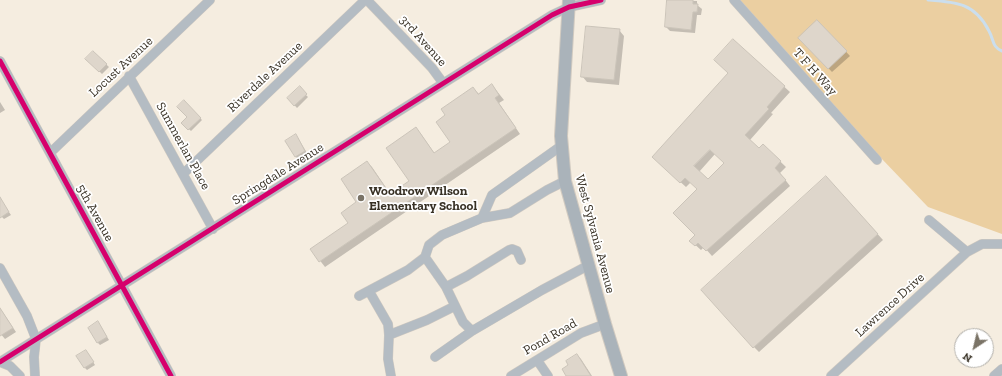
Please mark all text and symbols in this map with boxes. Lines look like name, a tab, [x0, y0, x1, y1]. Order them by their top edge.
street label: 3rd Avenue	[396, 12, 450, 70]
street label: Locust Avenue	[86, 33, 156, 101]
street label: Riverdale Avenue	[224, 38, 306, 116]
street label: T F H Way	[790, 45, 840, 99]
street label: Summerlan Place	[153, 100, 213, 192]
street label: Springdale Avenue	[229, 140, 327, 208]
street label: West Sylvania Avenue	[572, 173, 618, 295]
street label: 5th Avenue	[73, 182, 117, 244]
place label: Woodrow Wilson Elementary School	[369, 183, 477, 214]
marker: Woodrow Wilson Elementary School	[356, 193, 366, 203]
street label: Lawrence Drive	[852, 270, 928, 340]
street label: Pond Road	[520, 315, 580, 359]
north arrow	[954, 328, 994, 368]
text: N	[960, 350, 975, 365]

